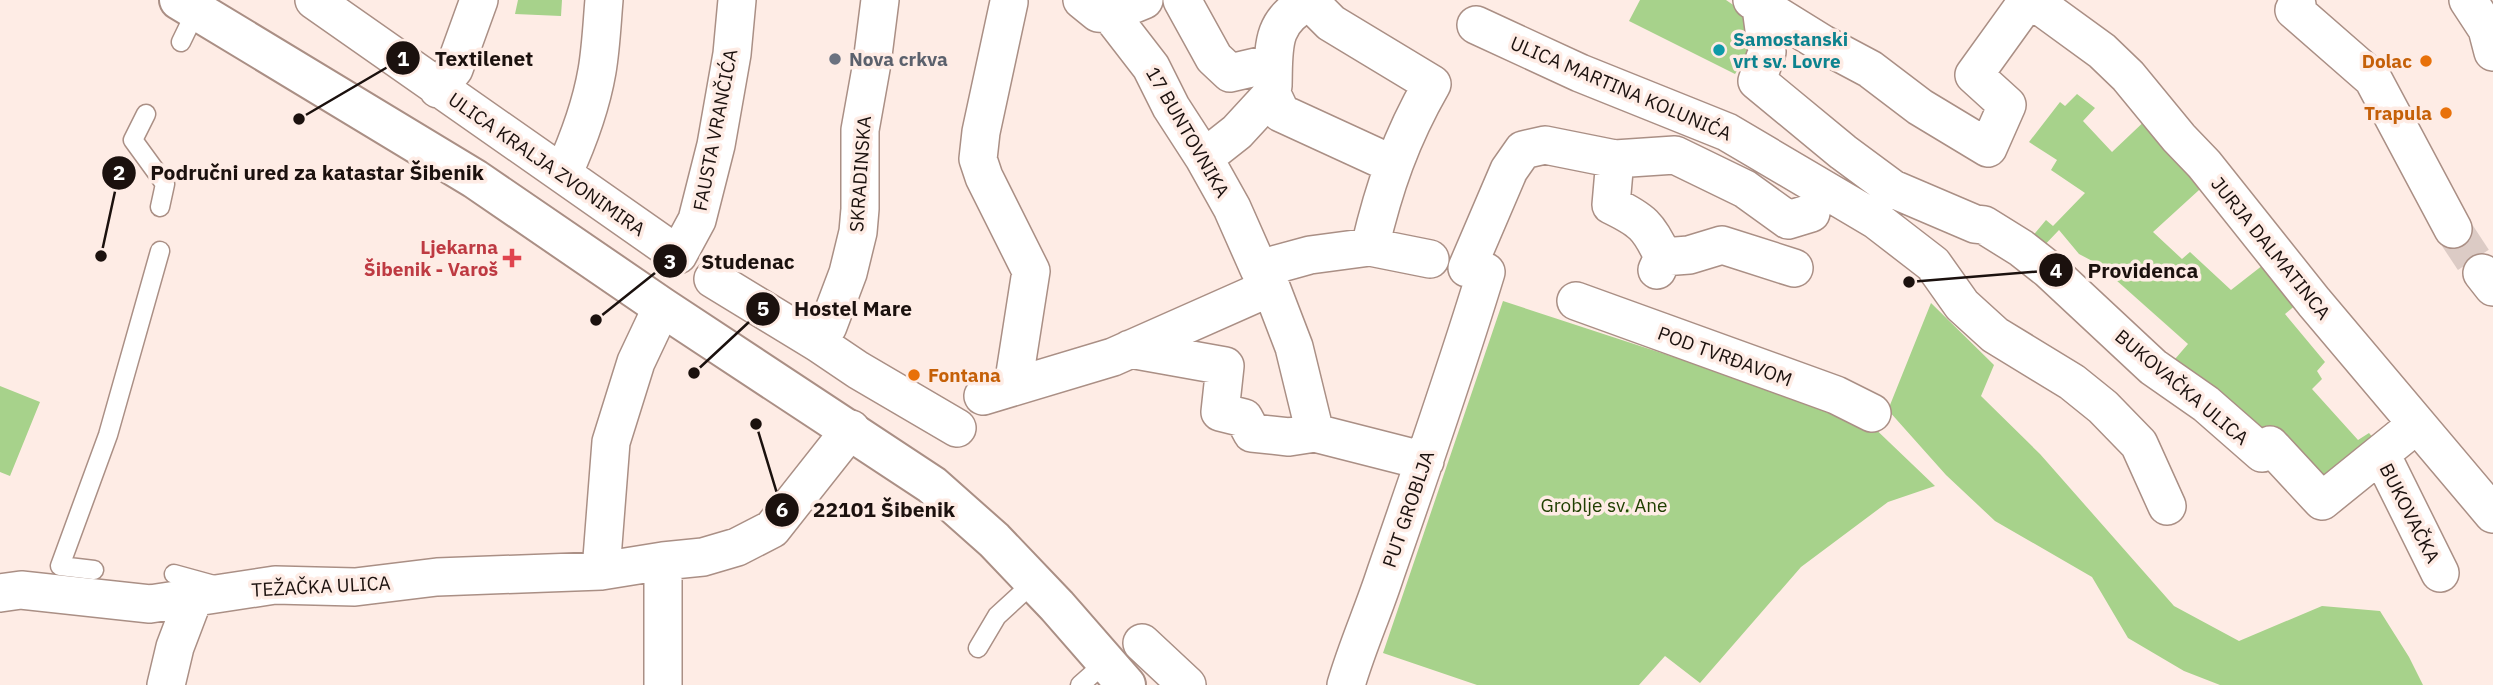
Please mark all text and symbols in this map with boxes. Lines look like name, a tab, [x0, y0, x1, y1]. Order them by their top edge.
place label: Samostanski vrt sv. Lovre	[1733, 27, 1848, 73]
street label: ULICA MARTINA KOLUNIĆA	[1507, 30, 1735, 146]
callout: Textilenet	[386, 37, 547, 79]
marker: Samostanski vrt sv. Lovre	[1711, 42, 1727, 58]
text: 1	[397, 44, 410, 72]
text: Textilenet	[435, 44, 533, 72]
street label: FAUSTA VRANČIĆA	[688, 47, 742, 213]
place label: Nova crkva	[849, 47, 948, 71]
place label: Dolac	[2362, 49, 2412, 73]
marker: Nova crkva	[827, 51, 843, 67]
marker: Dolac	[2418, 53, 2434, 69]
street label: 17 BUNTOVNIKA	[1141, 63, 1235, 201]
street label: ULICA KRALJA ZVONIMIRA	[444, 87, 650, 241]
place label: Trapula	[2364, 101, 2432, 125]
marker: Trapula	[2438, 105, 2454, 121]
street label: SKRADINSKA	[844, 115, 876, 233]
callout: Područni ured za katastar Šibenik	[101, 152, 498, 194]
text: 2	[113, 158, 125, 186]
text: Područni ured za katastar Šibenik	[150, 158, 485, 186]
street label: JURJA DALMATINCA	[2206, 172, 2336, 324]
place label: Ljekarna Šibenik - Varoš	[364, 235, 498, 281]
callout: Studenac	[652, 240, 809, 282]
text: 3	[664, 247, 676, 275]
text: Studenac	[701, 247, 795, 275]
callout: Providenca	[2038, 249, 2212, 291]
marker: Ljekarna Šibenik - Varoš	[504, 250, 520, 266]
text: 4	[2050, 256, 2062, 284]
text: Providenca	[2088, 256, 2198, 284]
callout: Hostel Mare	[745, 288, 926, 330]
text: 5	[757, 294, 769, 322]
text: Hostel Mare	[794, 294, 912, 322]
street label: POD TVRĐAVOM	[1655, 321, 1795, 391]
street label: BUKOVAČKA ULICA	[2110, 324, 2254, 450]
place label: Fontana	[928, 363, 1001, 387]
marker: Fontana	[906, 367, 922, 383]
street label: PUT GROBLJA	[1377, 447, 1439, 571]
street label: BUKOVAČKA	[2375, 459, 2445, 567]
callout: 22101 Šibenik	[764, 489, 969, 531]
park label: Groblje sv. Ane	[1540, 493, 1668, 517]
text: 6	[776, 495, 788, 523]
text: 22101 Šibenik	[813, 495, 956, 523]
street label: TEŽAČKA ULICA	[251, 570, 391, 602]

